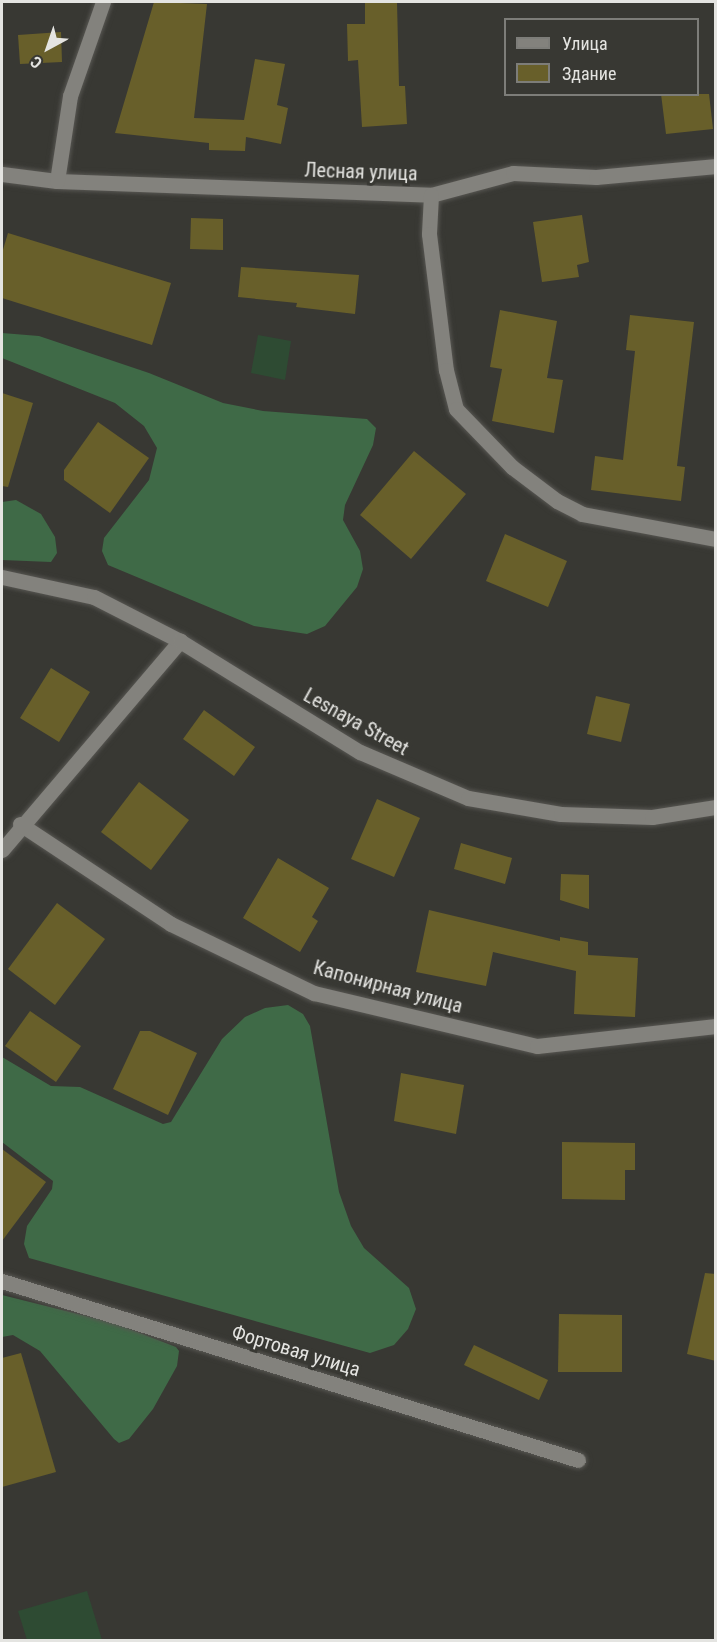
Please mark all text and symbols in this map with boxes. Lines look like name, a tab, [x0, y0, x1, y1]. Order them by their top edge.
north arrow	[18, 18, 78, 78]
legend	[504, 18, 699, 96]
text: Улица	[562, 33, 608, 54]
text: С	[27, 52, 46, 72]
text: Здание	[562, 63, 616, 84]
street label: Лесная улица	[304, 158, 418, 186]
street label: Lesnaya Street	[299, 683, 413, 761]
street label: Капонирная улица	[311, 956, 465, 1018]
street label: Фортовая улица	[229, 1320, 363, 1382]

